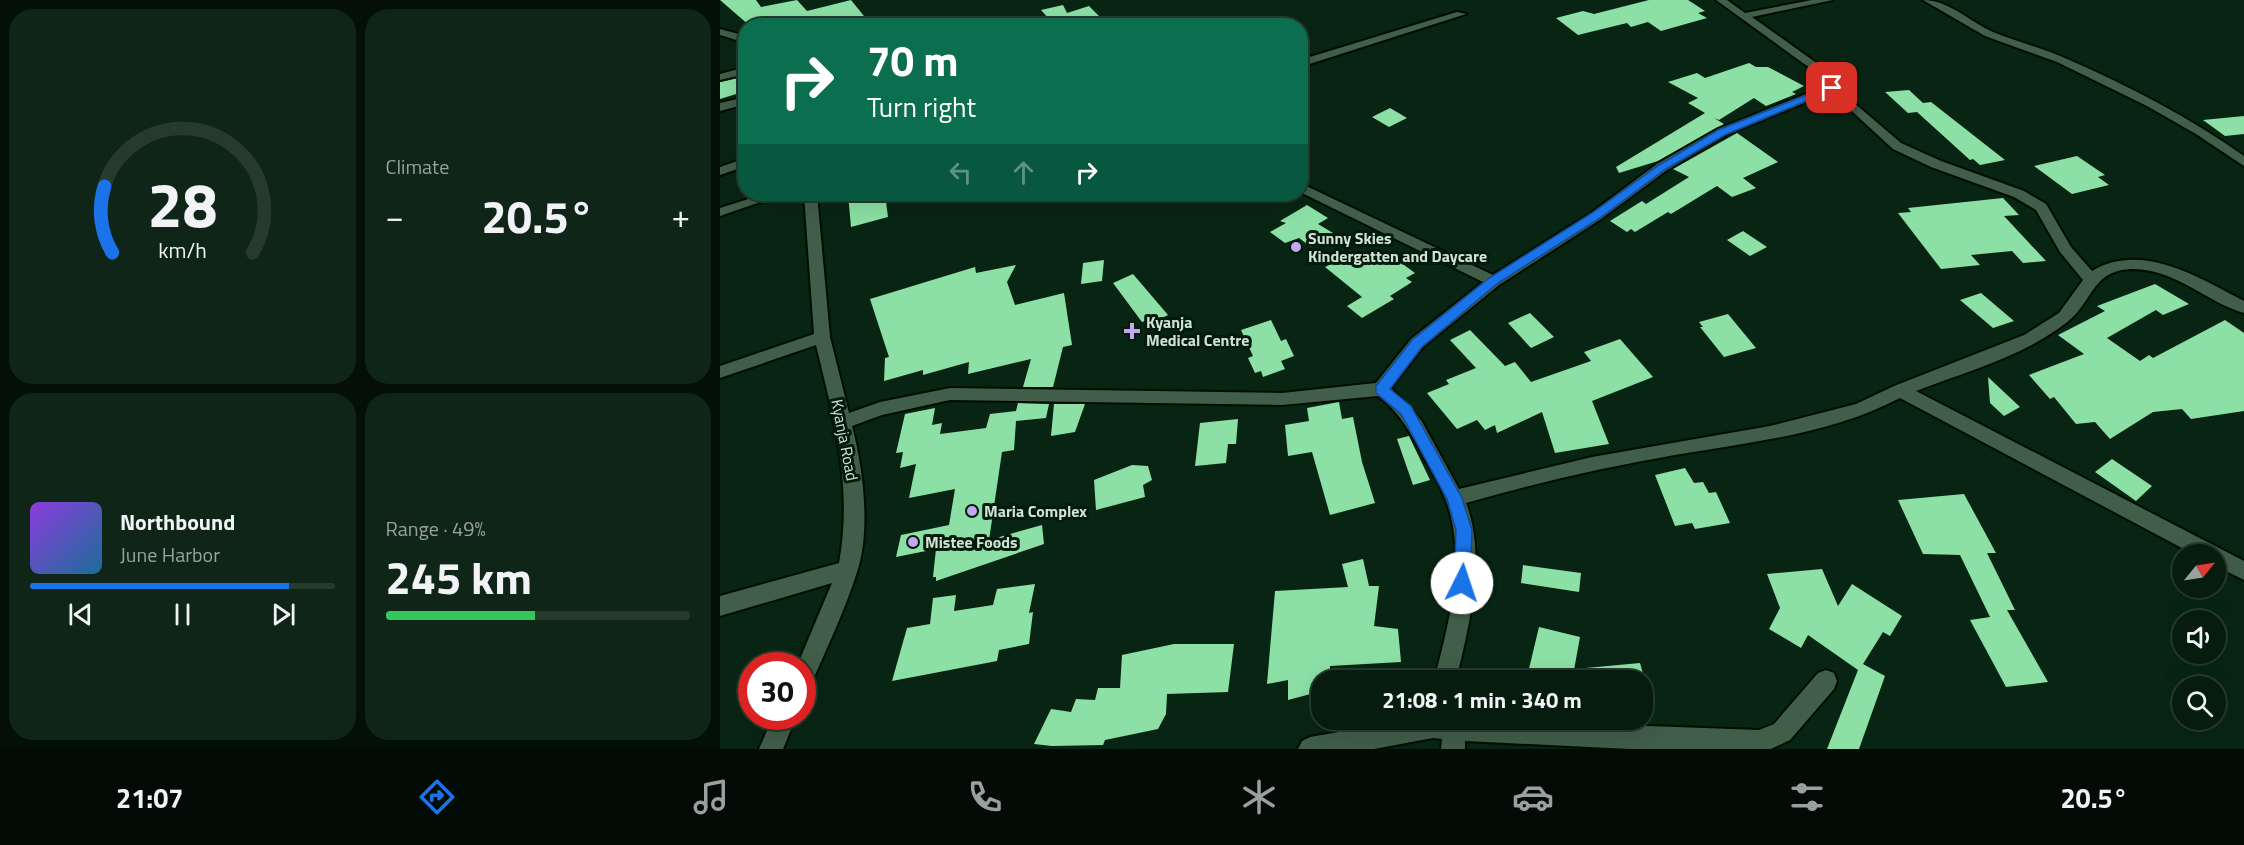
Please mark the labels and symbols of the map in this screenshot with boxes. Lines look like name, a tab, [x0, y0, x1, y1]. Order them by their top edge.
pin	[1806, 62, 1857, 113]
place label: Sunny Skies Kindergatten and Daycare	[1308, 226, 1487, 268]
marker: Sunny Skies Kindergatten and Daycare	[1289, 240, 1303, 254]
place label: Kyanja Medical Centre	[1146, 310, 1249, 352]
marker: Kyanja Medical Centre	[1123, 322, 1141, 340]
street label: Kyanja Road	[825, 397, 865, 483]
place label: Maria Complex	[984, 499, 1087, 523]
marker: Maria Complex	[965, 504, 979, 518]
place label: Mistee Foods	[925, 530, 1018, 554]
marker: Mistee Foods	[906, 535, 920, 549]
north arrow	[2172, 544, 2226, 598]
position arrow	[1430, 551, 1494, 615]
speed limit sign: 30	[738, 652, 816, 730]

